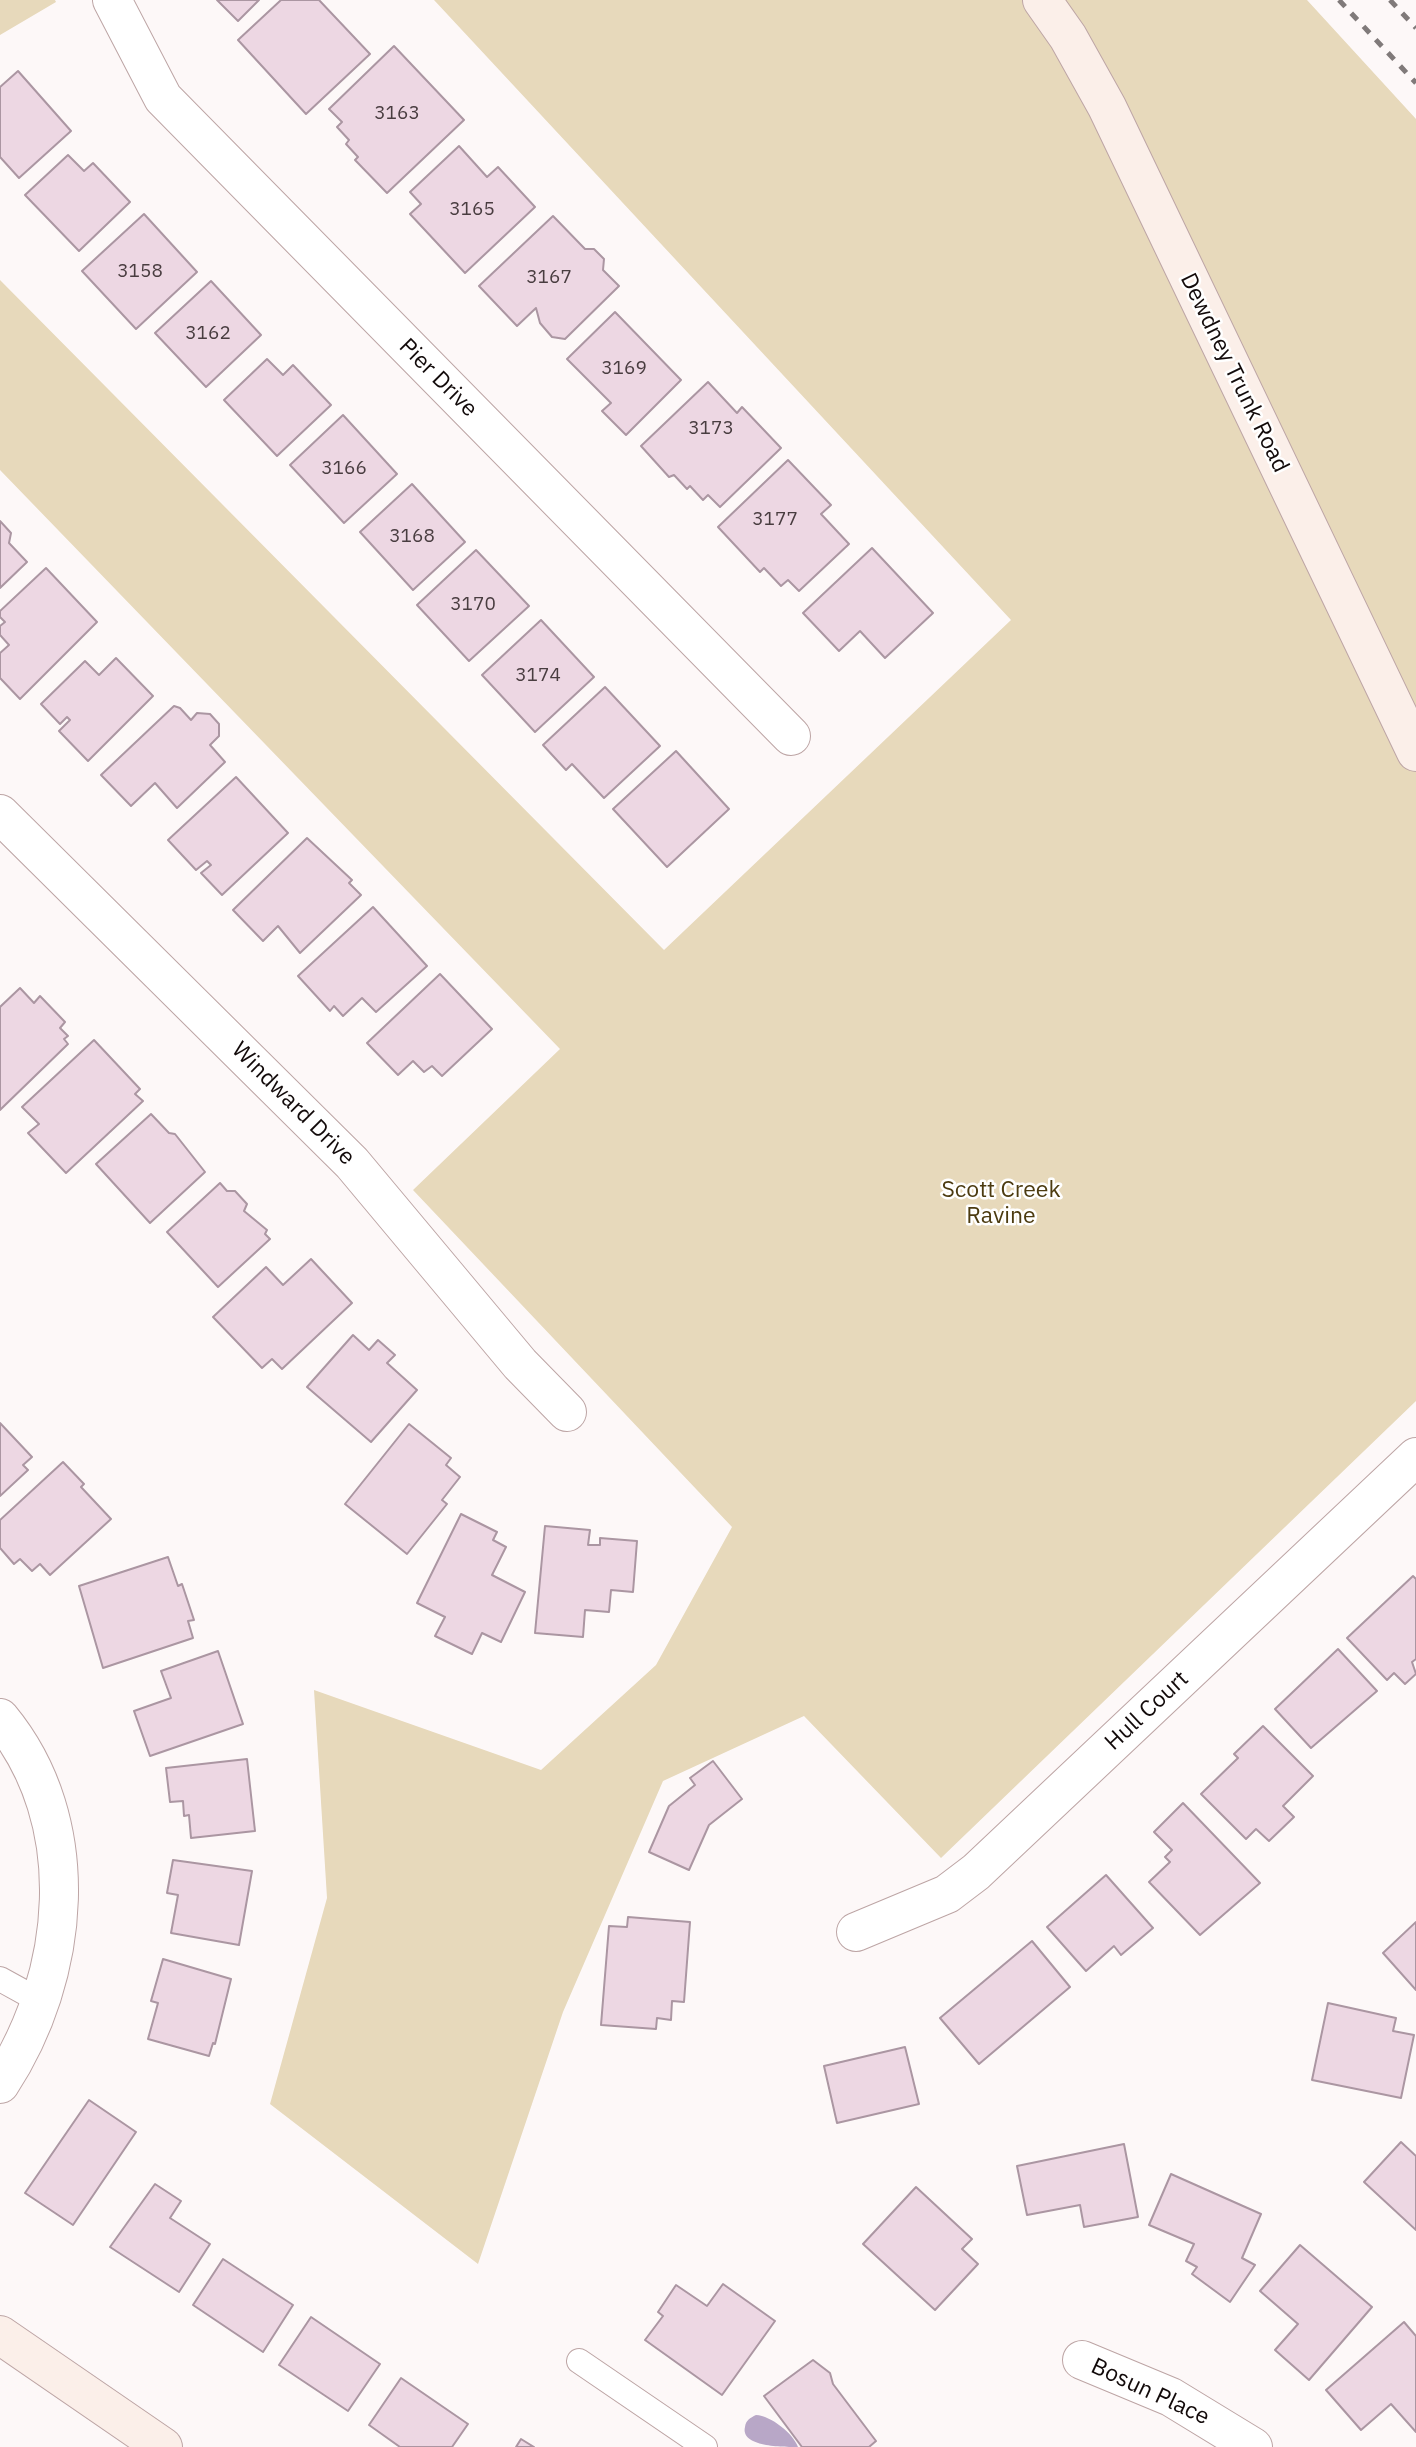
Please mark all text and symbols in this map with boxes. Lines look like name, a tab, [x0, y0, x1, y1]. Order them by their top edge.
house number: 3163	[374, 103, 420, 125]
house number: 3165	[449, 199, 495, 221]
house number: 3158	[117, 261, 163, 283]
house number: 3167	[526, 267, 572, 289]
street label: Dewdney Trunk Road	[1174, 269, 1294, 477]
house number: 3162	[185, 323, 231, 345]
street label: Pier Drive	[393, 333, 483, 423]
house number: 3169	[601, 358, 647, 380]
house number: 3173	[688, 418, 734, 440]
house number: 3166	[321, 458, 367, 480]
house number: 3177	[752, 509, 798, 531]
house number: 3168	[389, 526, 435, 548]
house number: 3170	[450, 594, 496, 616]
house number: 3174	[515, 665, 561, 687]
street label: Windward Drive	[226, 1037, 360, 1171]
park label: Scott Creek Ravine	[941, 1176, 1061, 1230]
street label: Hull Court	[1100, 1665, 1194, 1757]
street label: Bosun Place	[1087, 2353, 1213, 2431]

